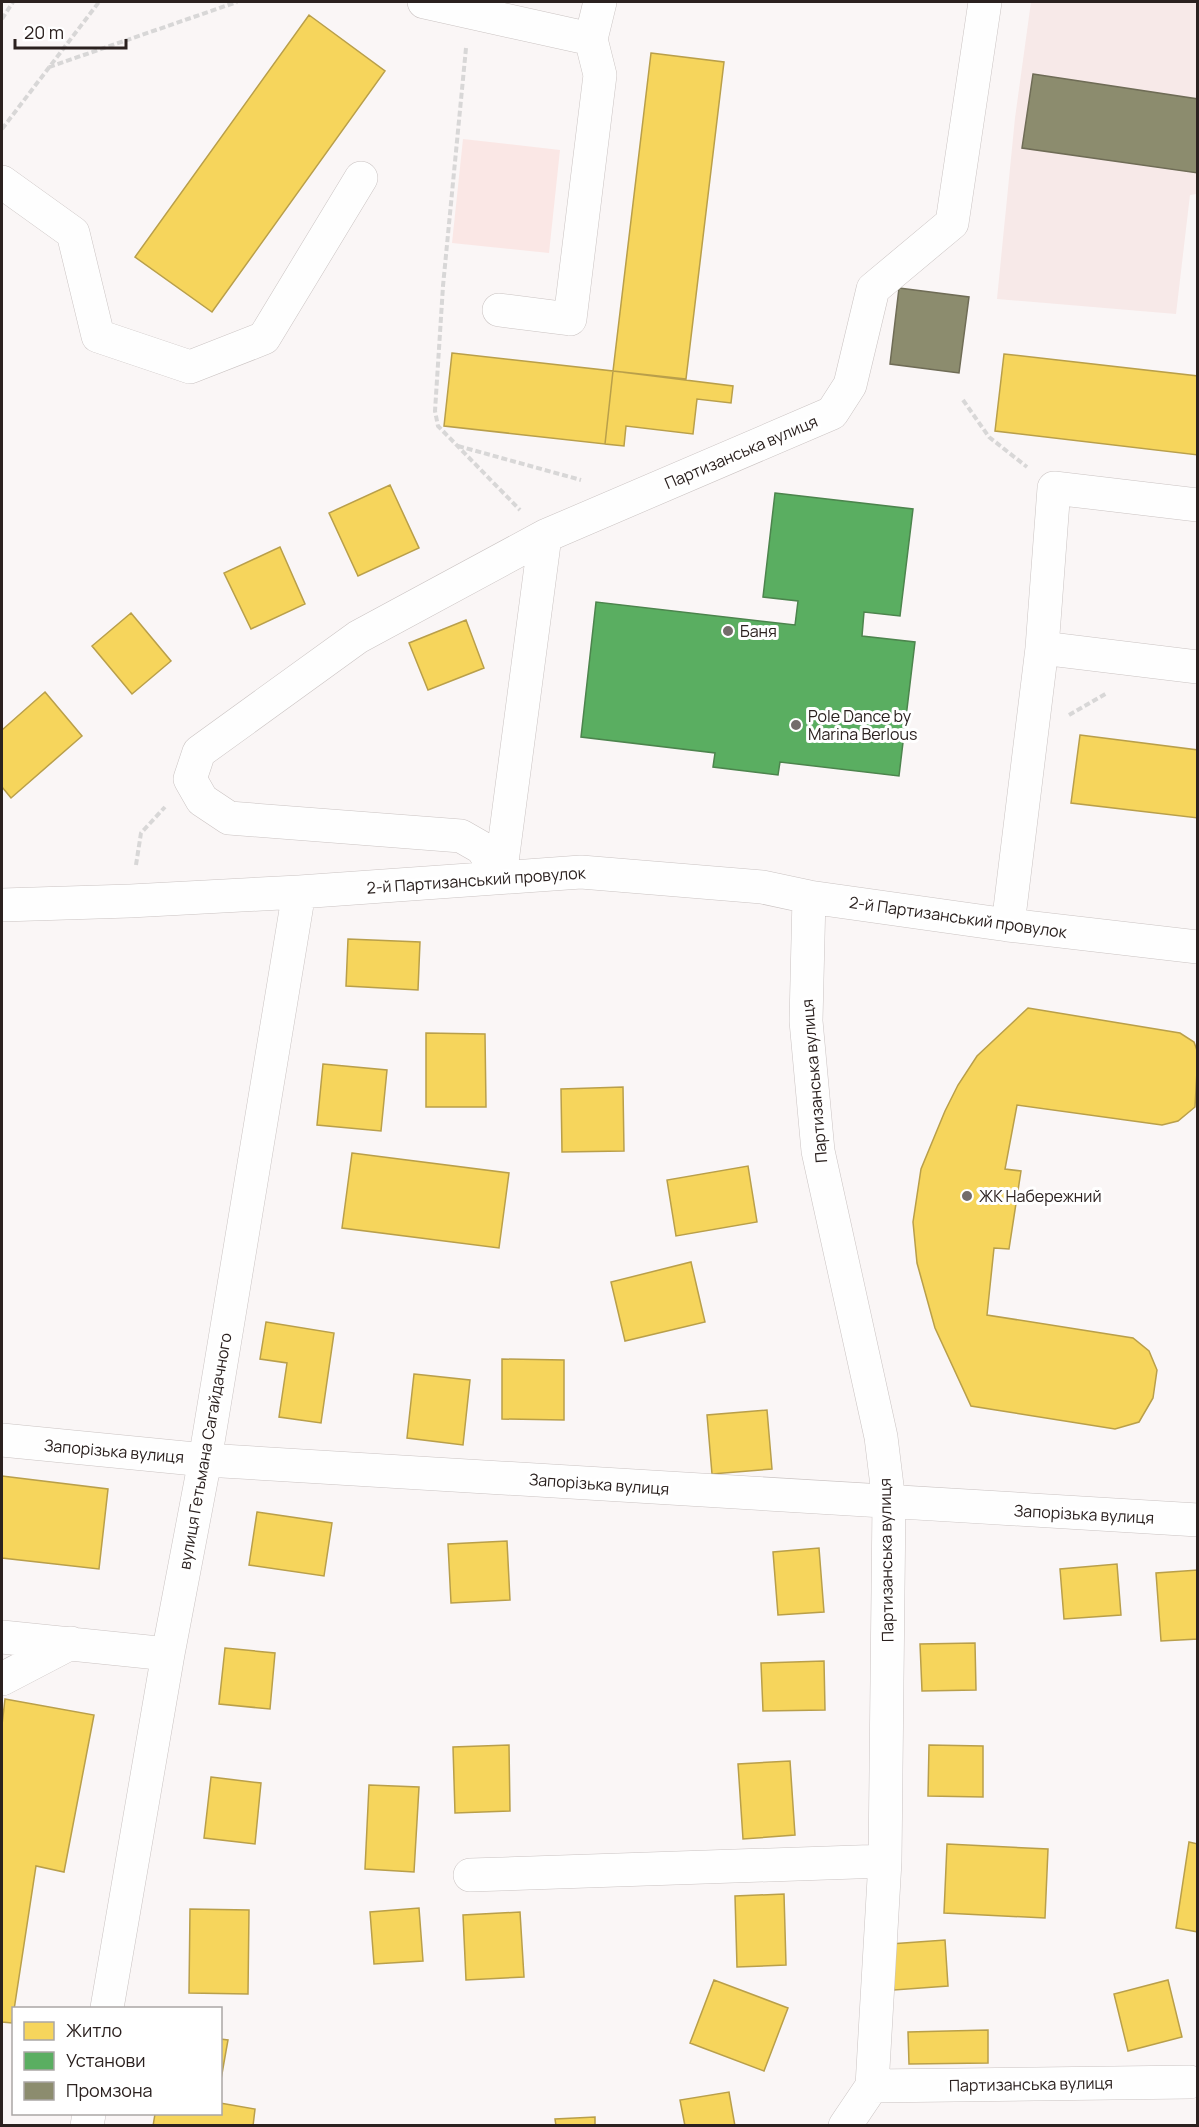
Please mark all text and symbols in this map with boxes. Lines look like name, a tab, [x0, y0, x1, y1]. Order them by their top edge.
scale bar	[15, 12, 126, 50]
text: 20 m	[24, 20, 64, 44]
street label: Партизанська вулиця	[661, 410, 821, 494]
place label: Баня	[740, 620, 777, 642]
marker: Баня	[721, 624, 735, 638]
place label: Pole Dance by Marina Berlous	[808, 705, 917, 745]
marker: Pole Dance by Marina Berlous	[789, 718, 803, 732]
street label: 2-й Партизанський провулок	[366, 861, 587, 899]
street label: 2-й Партизанський провулок	[848, 891, 1069, 943]
street label: Партизанська вулиця	[796, 998, 832, 1164]
place label: ЖК Набережний	[979, 1185, 1102, 1207]
marker: ЖК Набережний	[960, 1189, 974, 1203]
street label: вулиця Гетьмана Сагайдачного	[173, 1331, 237, 1571]
street label: Запорізька вулиця	[43, 1434, 185, 1468]
street label: Запорізька вулиця	[528, 1468, 670, 1500]
street label: Партизанська вулиця	[874, 1478, 898, 1642]
street label: Запорізька вулиця	[1013, 1499, 1155, 1529]
legend	[12, 2007, 222, 2115]
text: Житло	[66, 2018, 122, 2042]
text: Установи	[66, 2048, 145, 2072]
street label: Партизанська вулиця	[949, 2072, 1113, 2096]
text: Промзона	[66, 2078, 153, 2102]

